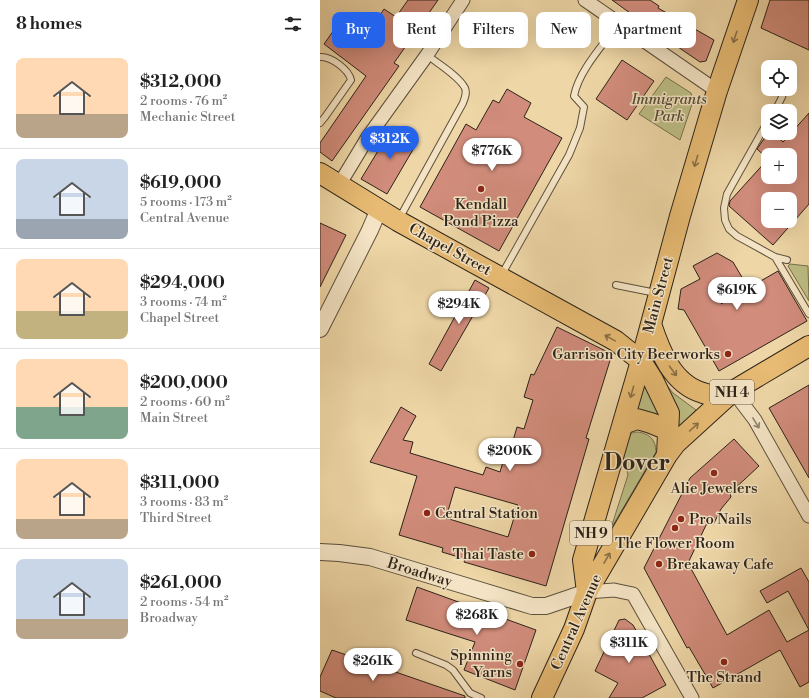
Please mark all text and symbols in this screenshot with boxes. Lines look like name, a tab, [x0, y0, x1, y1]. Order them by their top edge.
chip: Buy	[332, 12, 385, 48]
chip: Rent	[393, 12, 451, 48]
chip: Filters	[459, 12, 528, 48]
chip: New	[536, 12, 591, 48]
chip: Apartment	[599, 12, 696, 48]
text: 8 homes	[16, 13, 82, 35]
icon: filters	[282, 13, 304, 35]
one-way arrow	[731, 30, 738, 43]
map controls	[761, 60, 797, 228]
button: locate	[761, 60, 797, 96]
text: $312,000	[140, 71, 221, 93]
icon: home	[48, 74, 96, 122]
park label: Immigrants Park	[630, 90, 707, 126]
text: 2 rooms · 76 m²	[140, 93, 227, 109]
button: layers	[761, 104, 797, 140]
text: Mechanic Street	[140, 109, 235, 125]
pin: $312K	[362, 126, 418, 160]
text: $312K	[370, 131, 410, 147]
pin: $776K	[464, 138, 520, 172]
text: $776K	[471, 143, 513, 159]
button: +	[761, 148, 797, 184]
one-way arrow	[692, 154, 699, 167]
text: $619,000	[140, 172, 221, 194]
icon: home	[48, 175, 96, 223]
marker: Kendall Pond Pizza	[476, 184, 486, 194]
button: −	[761, 192, 797, 228]
text: 5 rooms · 173 m²	[140, 194, 232, 210]
place label: Kendall Pond Pizza	[443, 195, 519, 231]
text: Central Avenue	[140, 210, 229, 226]
street label: Chapel Street	[405, 219, 495, 280]
street label: Main Street	[639, 254, 678, 336]
text: $294,000	[140, 272, 225, 294]
icon: home	[48, 275, 96, 323]
pin: $619K	[709, 277, 765, 311]
text: $619K	[717, 282, 757, 298]
pin: $294K	[431, 291, 487, 325]
text: 3 rooms · 74 m²	[140, 294, 227, 310]
text: $294K	[437, 296, 481, 312]
text: Chapel Street	[140, 310, 219, 326]
one-way arrow	[604, 333, 616, 341]
place label: Garrison City Beerworks	[552, 345, 720, 364]
marker: Garrison City Beerworks	[723, 349, 733, 359]
one-way arrow	[669, 366, 677, 377]
text: $200,000	[140, 372, 228, 394]
icon: home	[48, 375, 96, 423]
road number: NH 4	[710, 380, 754, 404]
one-way arrow	[628, 385, 635, 398]
text: 2 rooms · 60 m²	[140, 394, 230, 410]
text: Main Street	[140, 410, 208, 426]
one-way arrow	[753, 417, 761, 429]
one-way arrow	[689, 422, 699, 431]
pin: $200K	[482, 438, 538, 472]
text: $200K	[487, 443, 533, 459]
district label: Dover	[604, 449, 670, 477]
marker: Alie Jewelers	[709, 468, 719, 478]
text: $311,000	[140, 472, 219, 494]
icon: home	[48, 475, 96, 523]
place label: Alie Jewelers	[669, 479, 758, 498]
text: 3 rooms · 83 m²	[140, 494, 228, 510]
place label: Central Station	[435, 504, 538, 523]
marker: Central Station	[422, 508, 432, 518]
text: Third Street	[140, 510, 212, 526]
place label: Pro Nails	[689, 510, 752, 529]
marker: Pro Nails	[676, 514, 686, 524]
road number: NH 9	[570, 521, 612, 545]
marker: The Flower Room	[670, 523, 680, 533]
place label: The Flower Room	[615, 534, 735, 553]
place label: Thai Taste	[452, 545, 524, 564]
marker: Thai Taste	[527, 549, 537, 559]
one-way arrow	[603, 552, 611, 564]
street label: Broadway	[384, 553, 455, 592]
place label: Breakaway Cafe	[666, 555, 774, 574]
marker: Breakaway Cafe	[654, 559, 664, 569]
street label: Central Avenue	[547, 571, 606, 673]
text: $261,000	[140, 572, 222, 594]
icon: home	[48, 575, 96, 623]
text: 2 rooms · 54 m²	[140, 594, 229, 610]
pin: $268K	[449, 602, 505, 636]
text: $268K	[456, 607, 498, 623]
text: Broadway	[140, 610, 198, 626]
pin: $311K	[601, 630, 657, 664]
text: $311K	[610, 635, 648, 651]
place label: Spinning Yarns	[450, 646, 512, 682]
pin: $261K	[345, 648, 401, 682]
text: $261K	[353, 653, 393, 669]
marker: The Strand	[719, 657, 729, 667]
marker: Spinning Yarns	[515, 659, 525, 669]
place label: The Strand	[686, 668, 762, 687]

